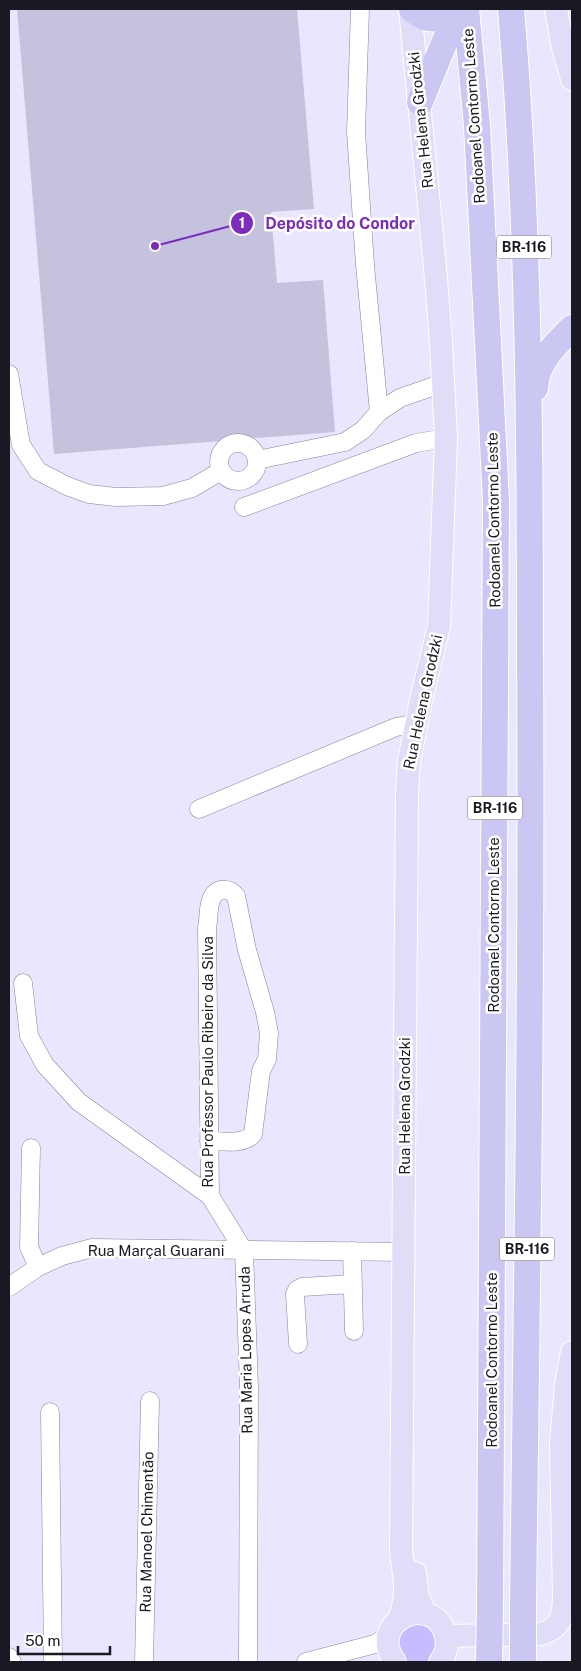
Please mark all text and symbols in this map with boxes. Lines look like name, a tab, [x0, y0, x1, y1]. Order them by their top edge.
street label: Rodoanel Contorno Leste	[459, 28, 488, 204]
street label: Rua Helena Grodzki	[405, 51, 436, 189]
callout: Depósito do Condor	[230, 208, 424, 239]
text: 1	[239, 214, 245, 231]
text: Depósito do Condor	[265, 214, 415, 233]
road number: BR-116	[496, 236, 552, 258]
street label: Rodoanel Contorno Leste	[483, 432, 504, 608]
street label: Rua Helena Grodzki	[400, 633, 445, 771]
road number: BR-116	[468, 796, 522, 820]
street label: Rodoanel Contorno Leste	[485, 837, 502, 1013]
street label: Rua Professor Paulo Ribeiro da Silva	[199, 936, 216, 1188]
street label: Rua Helena Grodzki	[396, 1037, 413, 1175]
road number: BR-116	[500, 1238, 554, 1260]
street label: Rua Marçal Guarani	[88, 1242, 224, 1259]
street label: Rua Maria Lopes Arruda	[236, 1266, 255, 1434]
street label: Rodoanel Contorno Leste	[483, 1272, 500, 1448]
street label: Rua Manoel Chimentão	[137, 1451, 156, 1613]
scale bar	[18, 1624, 110, 1656]
text: 50 m	[25, 1632, 60, 1649]

